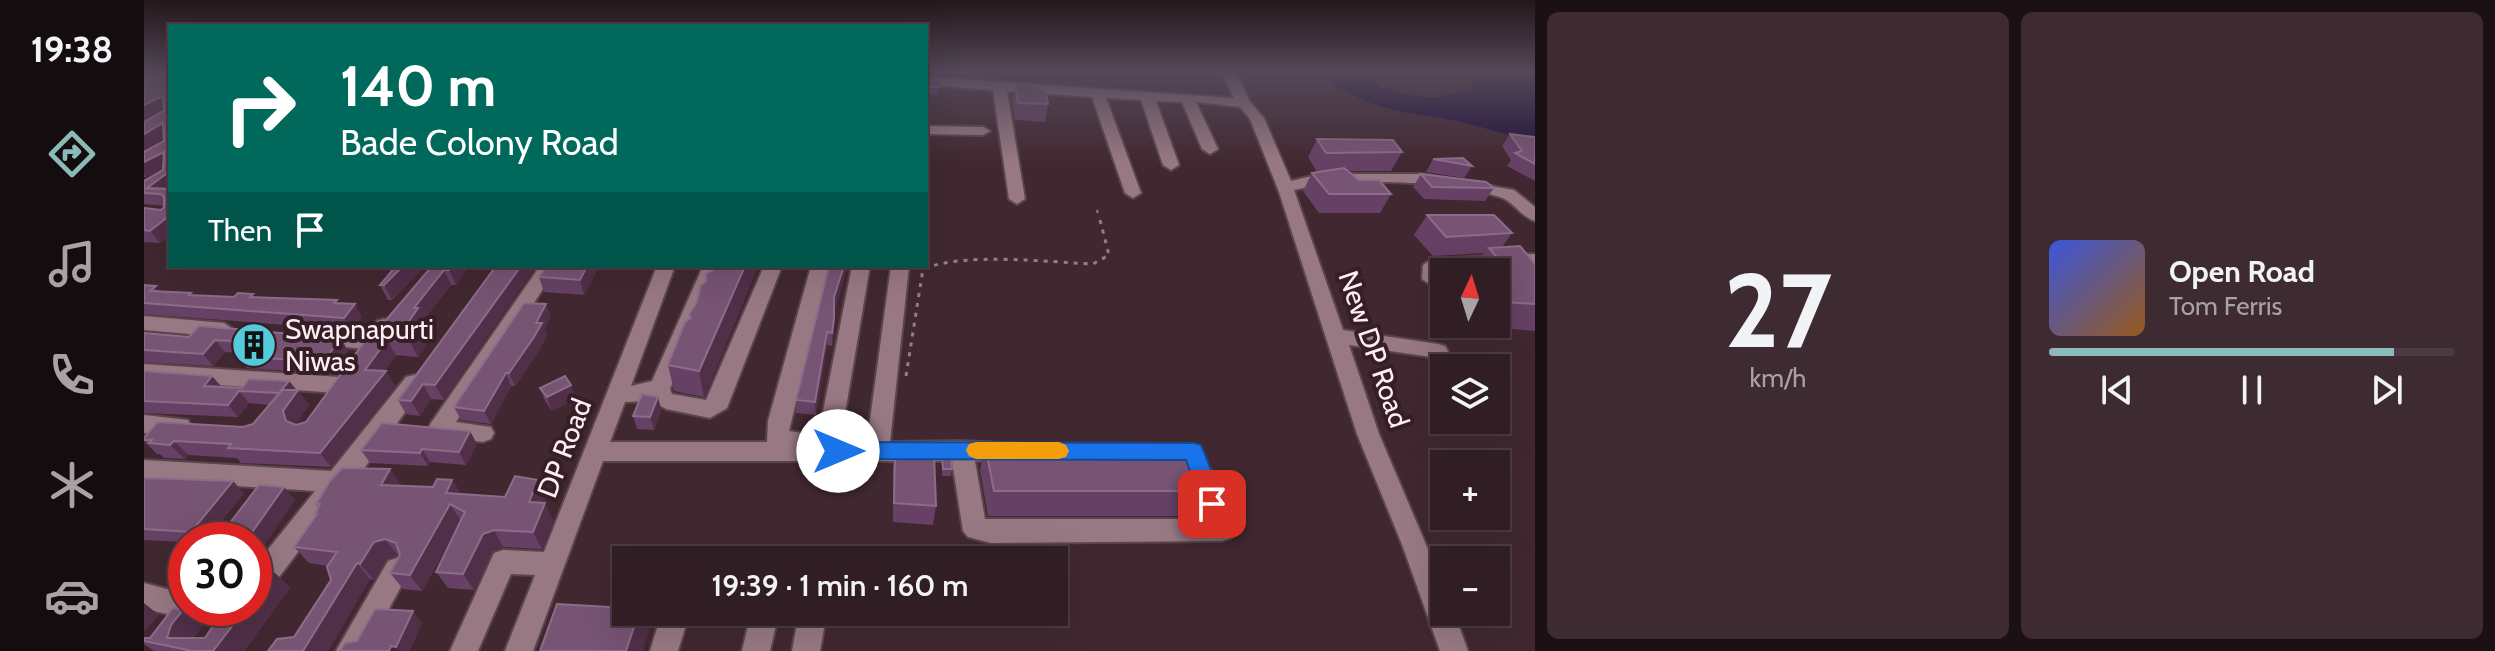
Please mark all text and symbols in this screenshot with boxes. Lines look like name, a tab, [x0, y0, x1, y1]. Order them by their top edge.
text: 19:38	[31, 27, 113, 71]
text: 140 m	[340, 52, 496, 120]
icon: right	[208, 56, 312, 160]
text: Bade Colony Road	[340, 120, 619, 164]
icon: directions	[44, 126, 100, 182]
icon: arrive	[288, 208, 332, 252]
text: Then	[208, 212, 272, 249]
icon: music	[44, 236, 100, 292]
text: 27	[1724, 247, 1832, 373]
text: Open Road	[2169, 253, 2315, 290]
north arrow	[1430, 258, 1510, 338]
map controls	[1430, 258, 1510, 626]
street label: New DP Road	[1331, 266, 1417, 432]
text: Tom Ferris	[2169, 290, 2282, 322]
place label: Swapnapurti Niwas	[285, 312, 434, 378]
building icon: Swapnapurti Niwas	[230, 321, 278, 369]
icon: phone	[44, 347, 100, 403]
button: layers	[1430, 354, 1510, 434]
text: km/h	[1750, 362, 1806, 394]
icon: previous	[2095, 368, 2139, 412]
icon: pause	[2230, 368, 2274, 412]
icon: next	[2365, 368, 2409, 412]
street label: DP Road	[530, 394, 598, 502]
position arrow	[796, 409, 880, 493]
button: +	[1430, 450, 1510, 530]
icon: climate	[44, 457, 100, 513]
pin	[1178, 470, 1246, 538]
icon: arrive	[1190, 482, 1234, 526]
speed limit sign: 30	[168, 522, 272, 626]
button: −	[1430, 546, 1510, 626]
text: 19:39 · 1 min · 160 m	[712, 567, 968, 604]
icon: car	[44, 568, 100, 624]

